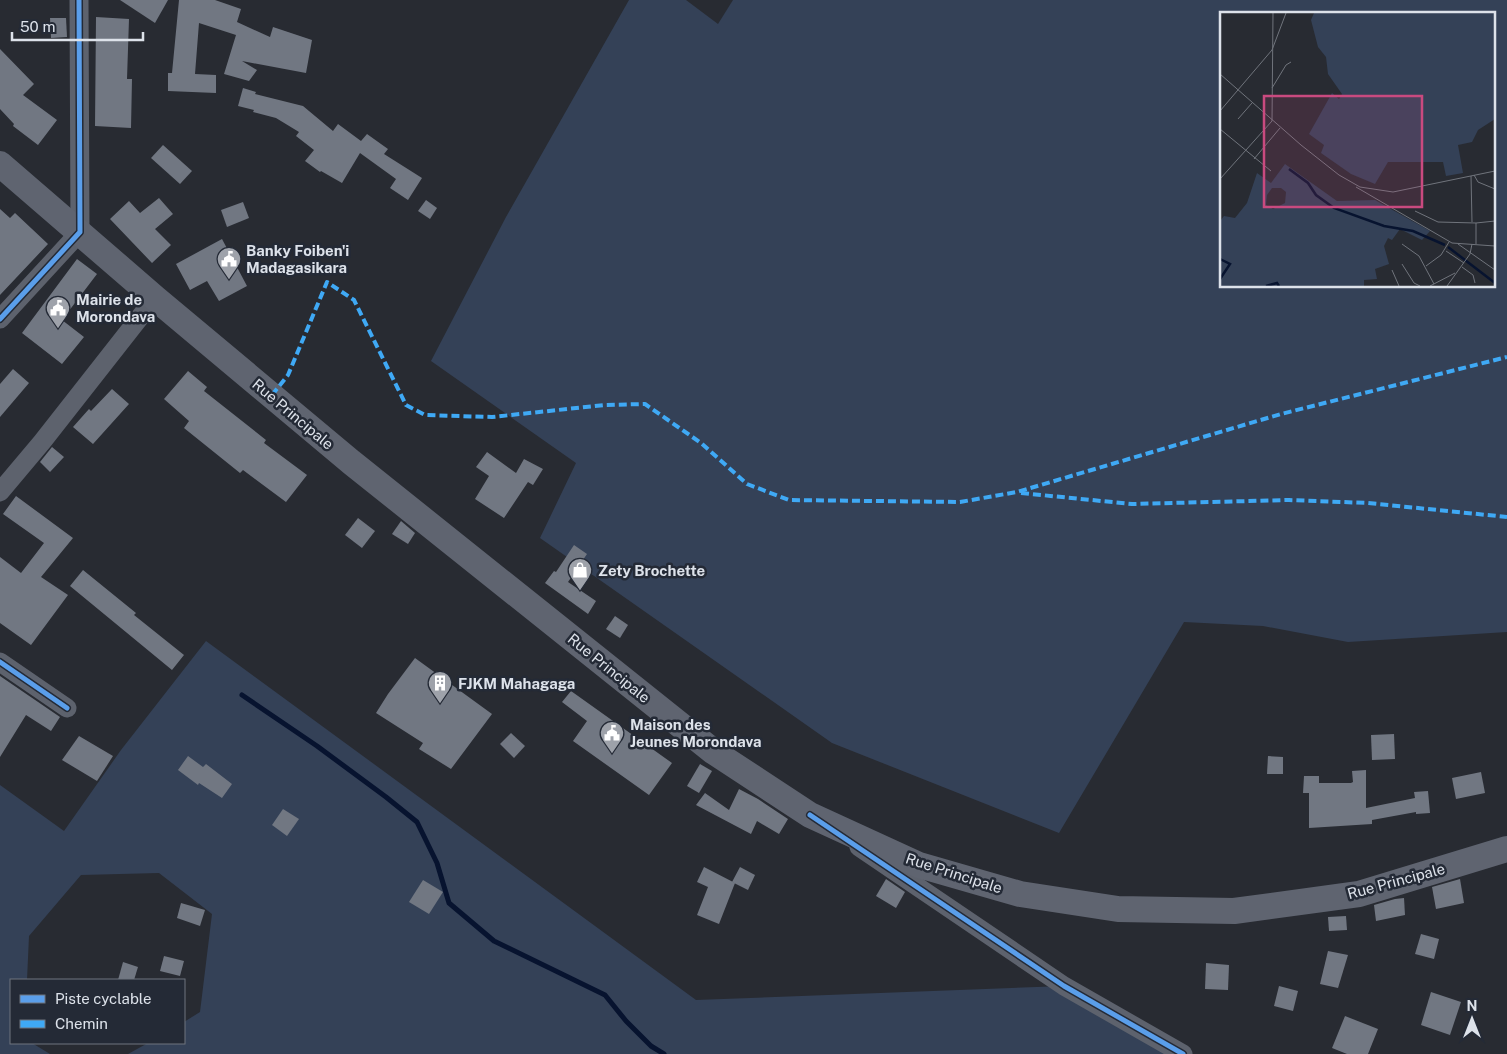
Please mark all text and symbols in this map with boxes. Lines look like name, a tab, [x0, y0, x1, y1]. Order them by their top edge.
scale bar	[12, 10, 144, 42]
inset map	[1220, 12, 1494, 288]
text: 50 m	[20, 18, 55, 35]
place label: Banky Foiben'i Madagasikara	[246, 242, 349, 276]
public building icon: Banky Foiben'i Madagasikara	[216, 246, 242, 280]
place label: Mairie de Morondava	[76, 291, 155, 325]
public building icon: Mairie de Morondava	[45, 295, 71, 329]
street label: Rue Principale	[249, 375, 337, 453]
shop icon: Zety Brochette	[567, 557, 593, 591]
place label: Zety Brochette	[598, 562, 705, 579]
street label: Rue Principale	[565, 630, 653, 706]
building icon: FJKM Mahagaga	[427, 670, 453, 704]
place label: FJKM Mahagaga	[458, 675, 575, 692]
place label: Maison des Jeunes Morondava	[630, 716, 762, 750]
public building icon: Maison des Jeunes Morondava	[599, 720, 625, 754]
street label: Rue Principale	[904, 849, 1004, 897]
street label: Rue Principale	[1345, 860, 1447, 902]
legend	[10, 979, 185, 1044]
text: Piste cyclable	[55, 990, 152, 1007]
north arrow	[1447, 994, 1497, 1044]
text: N	[1467, 998, 1477, 1014]
text: Chemin	[55, 1015, 108, 1032]

